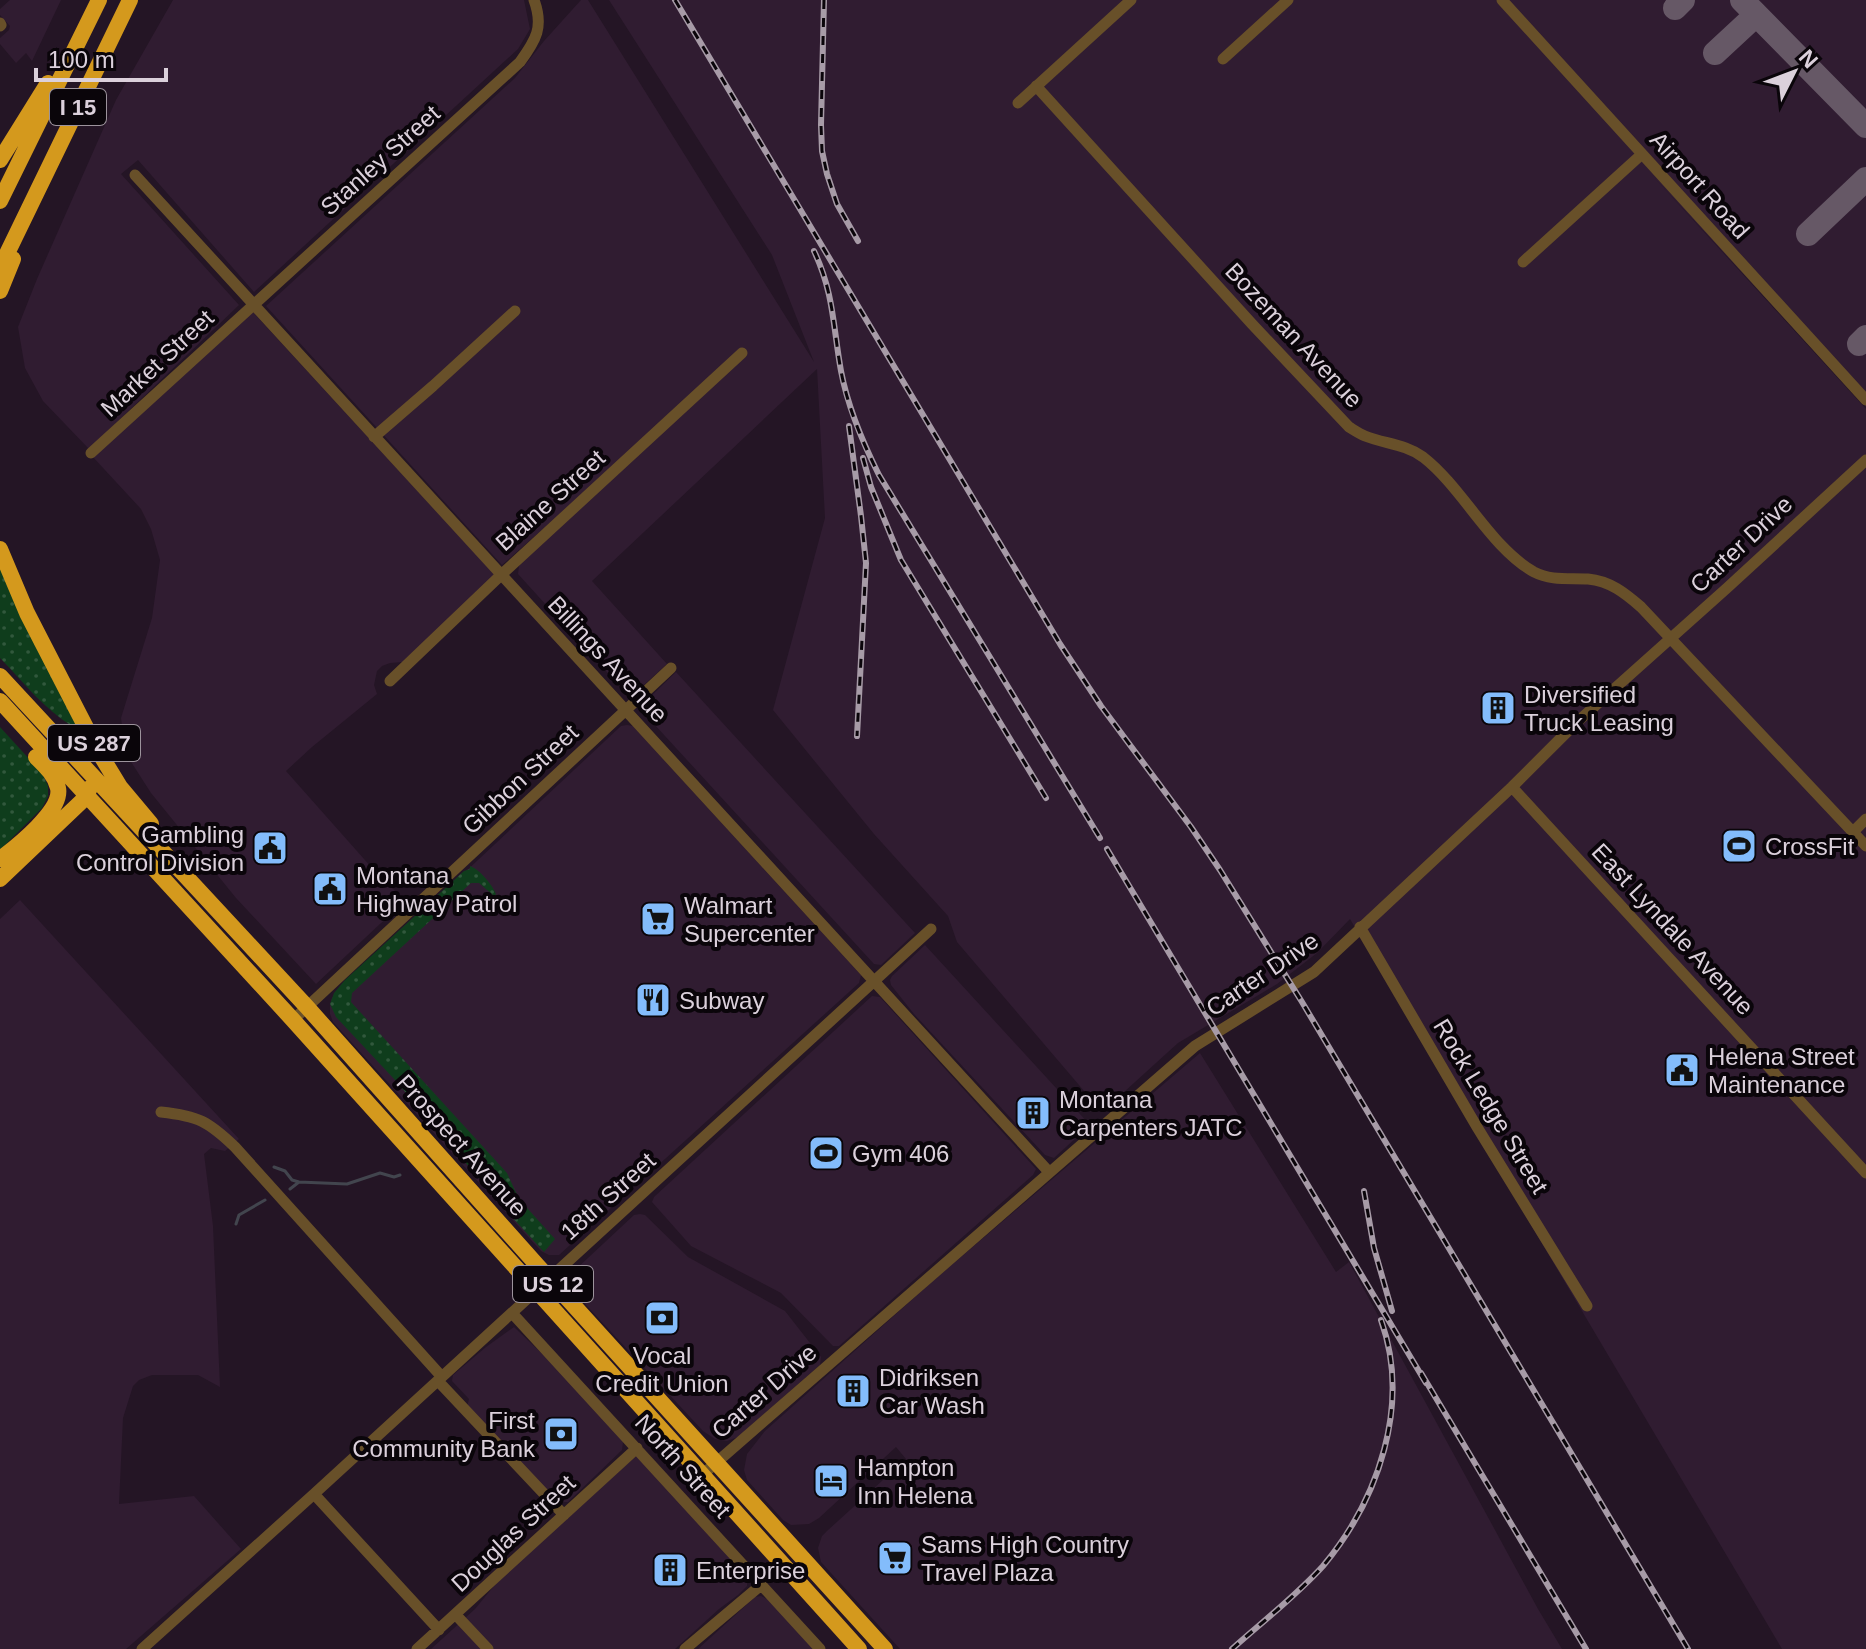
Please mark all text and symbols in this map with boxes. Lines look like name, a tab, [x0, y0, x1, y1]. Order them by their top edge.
scale bar	[36, 32, 166, 82]
north arrow	[1754, 32, 1834, 112]
text: N	[1794, 45, 1823, 73]
text: 100 m	[48, 46, 115, 73]
road number: I 15	[50, 89, 106, 125]
street label: Stanley Street	[315, 99, 445, 220]
street label: Airport Road	[1645, 126, 1755, 244]
street label: Bozeman Avenue	[1220, 257, 1368, 413]
street label: Market Street	[95, 304, 219, 422]
street label: Blaine Street	[490, 444, 610, 556]
street label: Carter Drive	[1684, 490, 1798, 598]
street label: Billings Avenue	[543, 590, 673, 728]
place label: Diversified Truck Leasing	[1524, 681, 1674, 736]
building icon: Diversified Truck Leasing	[1479, 689, 1517, 727]
street label: Gibbon Street	[457, 718, 584, 839]
road number: US 287	[48, 725, 140, 761]
place label: Gambling Control Division	[76, 821, 244, 876]
sports icon: CrossFit	[1720, 827, 1758, 865]
public building icon: Gambling Control Division	[251, 829, 289, 867]
place label: CrossFit	[1765, 833, 1855, 860]
street label: East Lyndale Avenue	[1587, 838, 1759, 1020]
place label: Montana Highway Patrol	[356, 862, 517, 917]
public building icon: Montana Highway Patrol	[311, 870, 349, 908]
place label: Walmart Supercenter	[684, 892, 815, 947]
supermarket icon: Walmart Supercenter	[639, 900, 677, 938]
street label: Carter Drive	[1201, 927, 1323, 1021]
restaurant icon: Subway	[634, 981, 672, 1019]
place label: Subway	[679, 987, 764, 1014]
street label: Rock Ledge Street	[1428, 1014, 1554, 1198]
place label: Helena Street Maintenance	[1708, 1043, 1855, 1098]
public building icon: Helena Street Maintenance	[1663, 1051, 1701, 1089]
street label: Prospect Avenue	[391, 1069, 533, 1221]
place label: Montana Carpenters JATC	[1059, 1086, 1243, 1141]
building icon: Montana Carpenters JATC	[1014, 1094, 1052, 1132]
sports icon: Gym 406	[807, 1134, 845, 1172]
place label: Gym 406	[852, 1140, 949, 1167]
street label: 18th Street	[555, 1146, 661, 1245]
road number: US 12	[513, 1266, 593, 1302]
bank icon: Vocal Credit Union	[643, 1299, 681, 1337]
street label: Carter Drive	[706, 1338, 822, 1444]
place label: Vocal Credit Union	[595, 1342, 729, 1397]
place label: Didriksen Car Wash	[879, 1364, 985, 1419]
building icon: Didriksen Car Wash	[834, 1372, 872, 1410]
place label: First Community Bank	[352, 1407, 536, 1462]
street label: North Street	[630, 1409, 737, 1523]
bank icon: First Community Bank	[542, 1415, 580, 1453]
place label: Hampton Inn Helena	[857, 1454, 974, 1509]
hotel icon: Hampton Inn Helena	[812, 1462, 850, 1500]
street label: Douglas Street	[446, 1469, 580, 1597]
place label: Sams High Country Travel Plaza	[921, 1531, 1129, 1586]
supermarket icon: Sams High Country Travel Plaza	[876, 1539, 914, 1577]
building icon: Enterprise	[651, 1551, 689, 1589]
place label: Enterprise	[696, 1557, 805, 1584]

